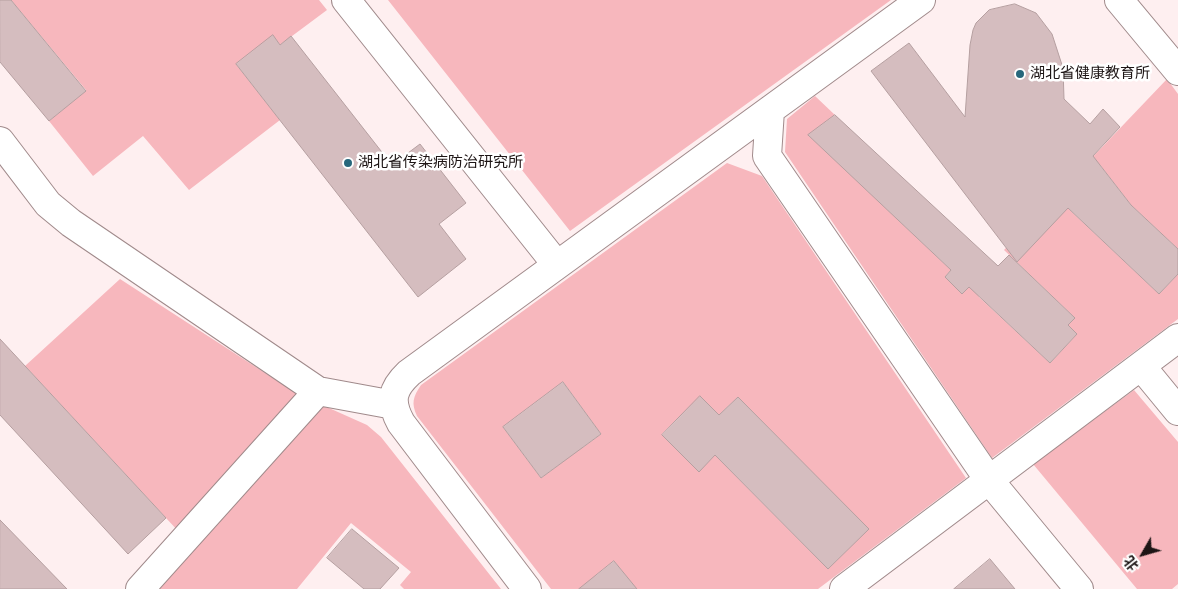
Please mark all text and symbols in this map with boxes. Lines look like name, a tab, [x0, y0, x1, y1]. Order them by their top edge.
place label: 湖北省健康教育所	[1030, 65, 1150, 83]
marker: 湖北省健康教育所	[1014, 68, 1026, 80]
place label: 湖北省传染病防治研究所	[358, 154, 523, 172]
marker: 湖北省传染病防治研究所	[342, 157, 354, 169]
north arrow	[1118, 529, 1168, 579]
text: 北	[1120, 552, 1143, 574]

